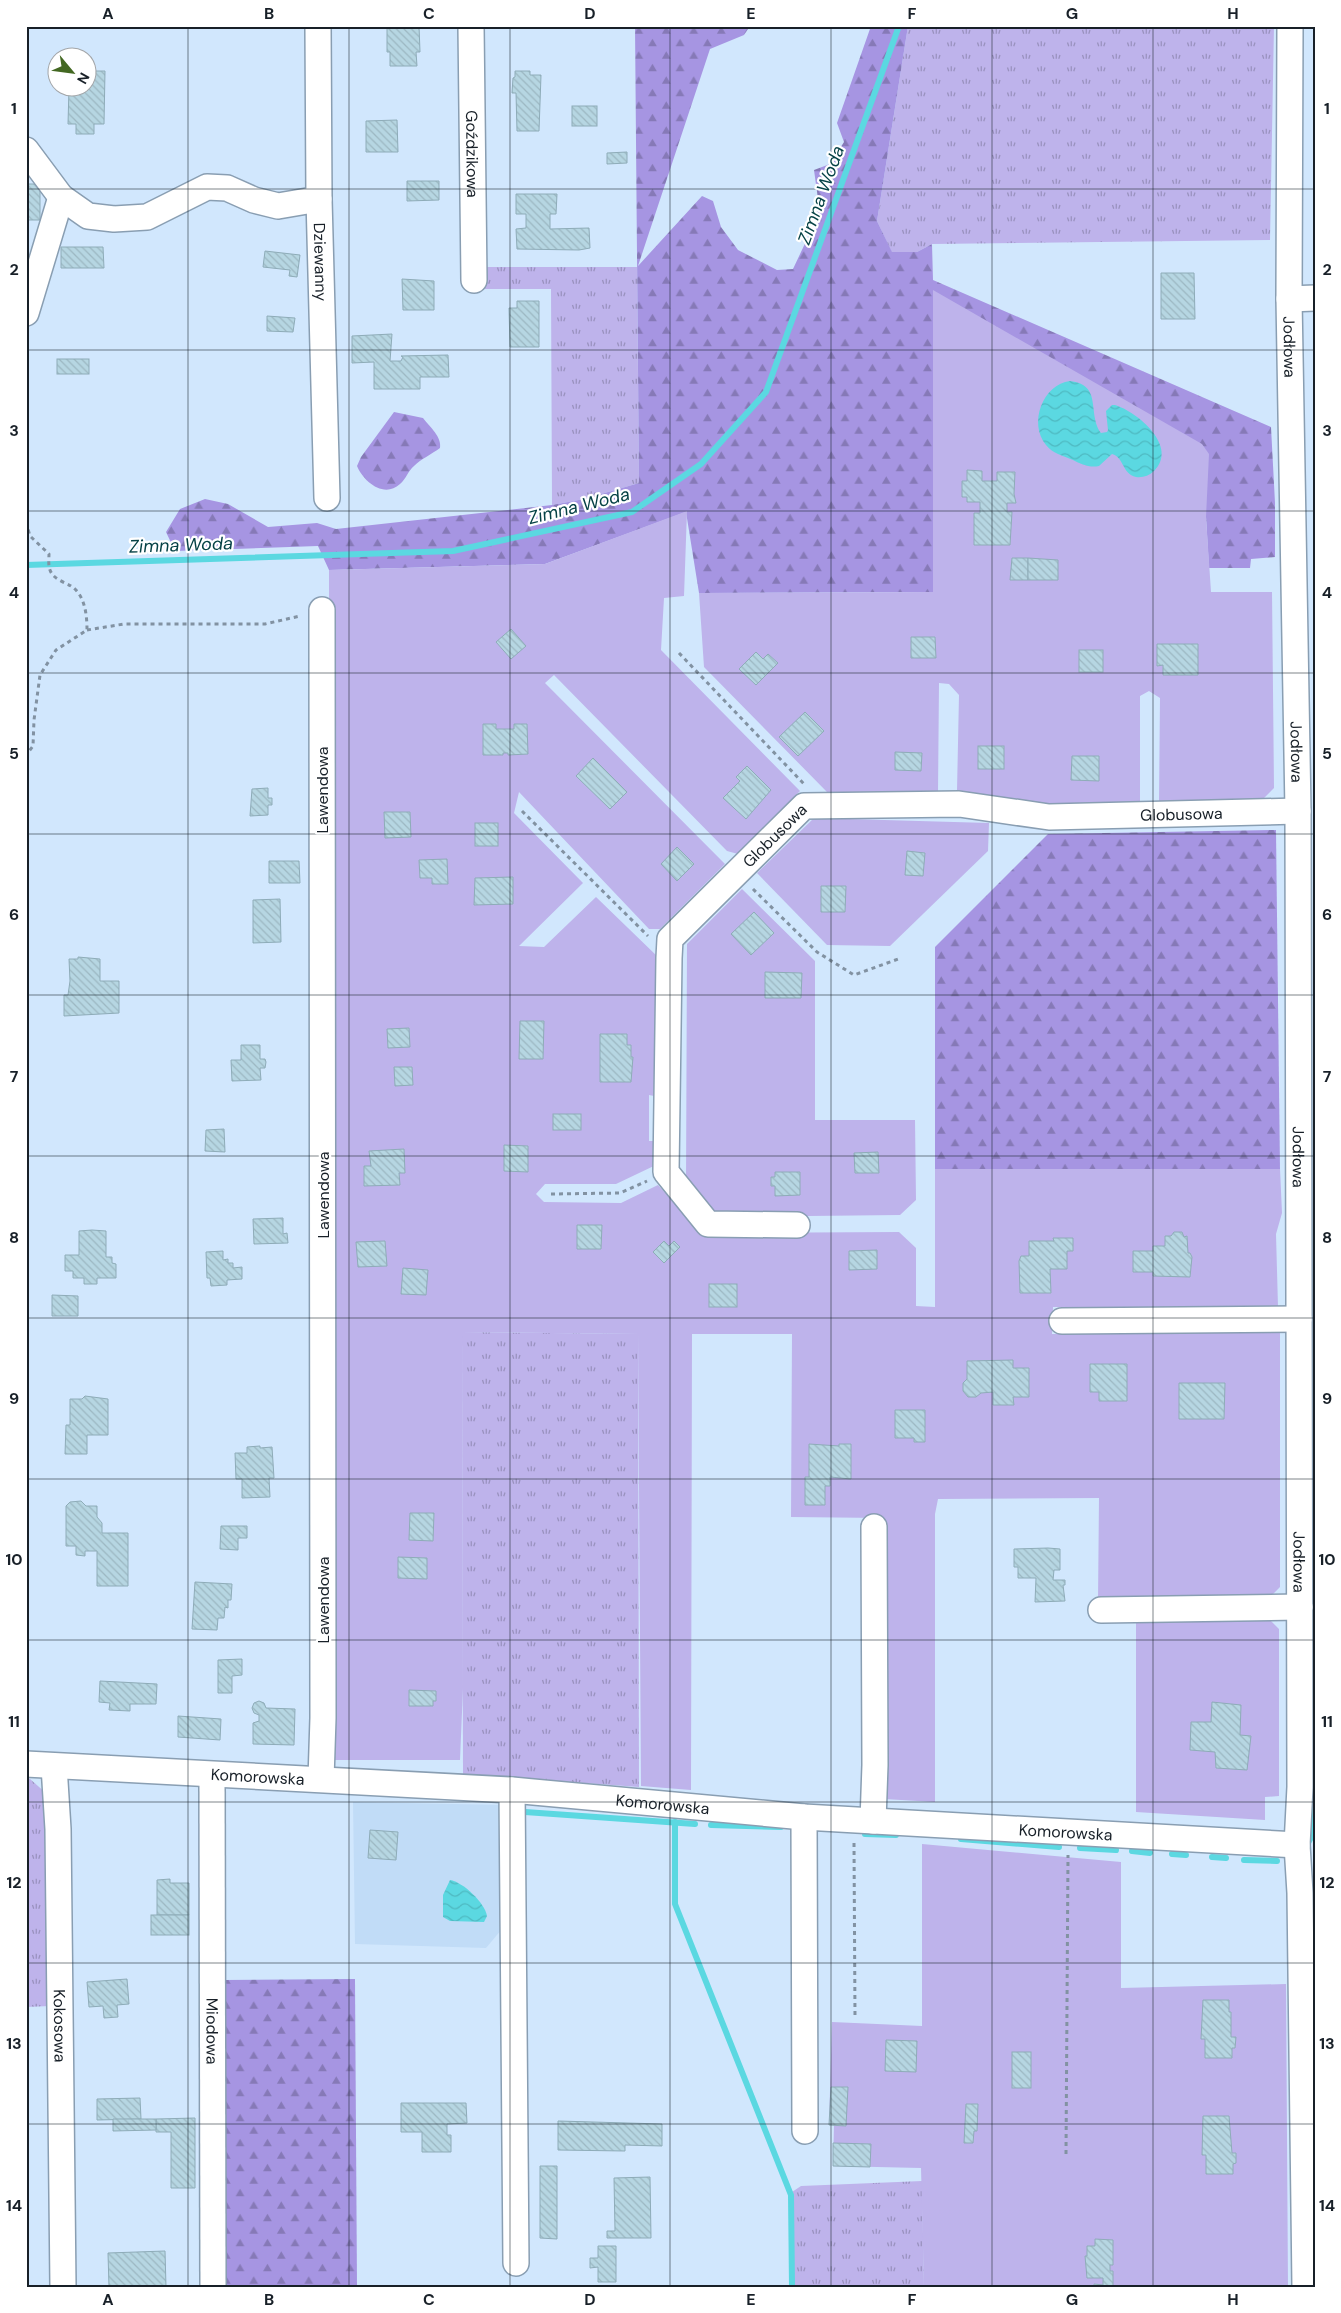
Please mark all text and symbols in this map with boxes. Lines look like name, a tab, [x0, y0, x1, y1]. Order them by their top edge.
text: A	[102, 3, 114, 24]
text: B	[264, 3, 274, 24]
text: C	[423, 3, 435, 24]
text: D	[584, 3, 596, 24]
text: E	[746, 3, 756, 24]
text: F	[908, 3, 917, 24]
text: G	[1066, 3, 1078, 24]
text: H	[1227, 3, 1239, 24]
north arrow	[48, 48, 98, 98]
text: N	[73, 69, 94, 87]
text: 1	[11, 98, 17, 119]
text: 1	[1324, 98, 1330, 119]
street label: Goździkowa	[461, 110, 484, 198]
water label: Zimna Woda	[792, 142, 850, 248]
street label: Dziewanny	[309, 222, 332, 302]
text: 2	[9, 259, 19, 280]
text: 2	[1322, 259, 1332, 280]
street label: Jodłowa	[1279, 316, 1301, 378]
text: 3	[9, 420, 19, 441]
text: 3	[1322, 420, 1332, 441]
water label: Zimna Woda	[526, 482, 632, 530]
water label: Zimna Woda	[129, 531, 233, 559]
text: 4	[9, 582, 19, 603]
text: 4	[1322, 582, 1332, 603]
street label: Jodłowa	[1286, 721, 1308, 783]
text: 5	[9, 743, 19, 764]
text: 5	[1322, 743, 1332, 764]
street label: Lawendowa	[312, 747, 333, 834]
street label: Globusowa	[738, 799, 811, 872]
street label: Globusowa	[1140, 802, 1223, 825]
text: 6	[9, 904, 19, 925]
text: 6	[1322, 904, 1332, 925]
text: 7	[10, 1066, 19, 1087]
text: 7	[1323, 1066, 1332, 1087]
street label: Jodłowa	[1288, 1126, 1309, 1188]
street label: Lawendowa	[313, 1152, 334, 1239]
text: 8	[9, 1227, 19, 1248]
text: 8	[1322, 1227, 1332, 1248]
text: 9	[9, 1388, 19, 1409]
text: 9	[1322, 1388, 1332, 1409]
street label: Jodłowa	[1289, 1531, 1310, 1593]
text: 10	[5, 1549, 23, 1570]
text: 10	[1318, 1549, 1336, 1570]
street label: Lawendowa	[313, 1557, 334, 1644]
text: 11	[8, 1711, 20, 1732]
text: 11	[1321, 1711, 1333, 1732]
street label: Komorowska	[210, 1763, 305, 1789]
street label: Komorowska	[615, 1789, 710, 1819]
street label: Komorowska	[1018, 1819, 1113, 1845]
text: 12	[6, 1872, 22, 1893]
text: 12	[1319, 1872, 1335, 1893]
street label: Kokosowa	[49, 1989, 71, 2063]
street label: Miodowa	[202, 1998, 223, 2064]
text: 13	[6, 2033, 22, 2054]
text: 13	[1319, 2033, 1335, 2054]
text: 14	[6, 2195, 22, 2216]
text: 14	[1319, 2195, 1335, 2216]
text: A	[102, 2289, 114, 2310]
text: B	[264, 2289, 274, 2310]
text: C	[423, 2289, 435, 2310]
text: D	[584, 2289, 596, 2310]
text: E	[746, 2289, 756, 2310]
text: F	[908, 2289, 917, 2310]
text: G	[1066, 2289, 1078, 2310]
text: H	[1227, 2289, 1239, 2310]

